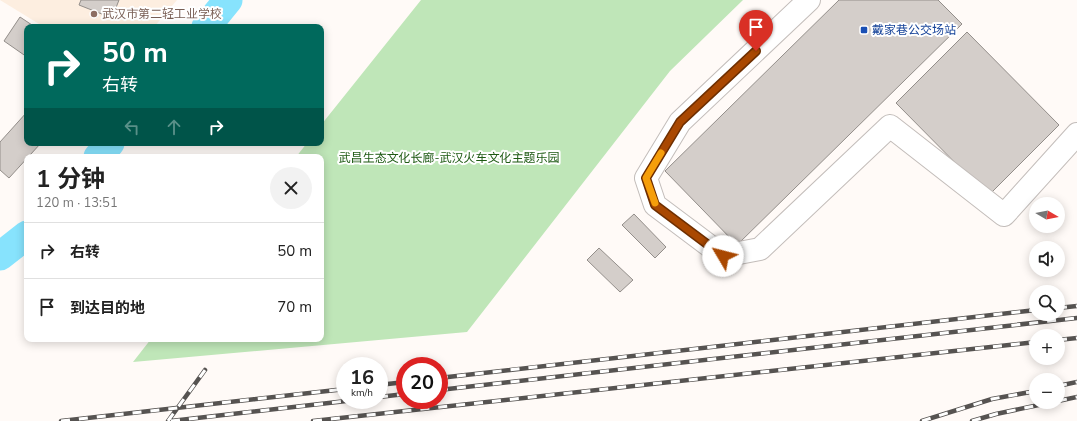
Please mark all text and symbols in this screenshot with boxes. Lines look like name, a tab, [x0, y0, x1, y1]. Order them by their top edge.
place label: 武汉市第二轻工业学校	[102, 6, 222, 22]
marker: 武汉市第二轻工业学校	[89, 9, 99, 19]
pin	[739, 10, 773, 51]
icon: arrive	[745, 16, 767, 38]
place label: 戴家巷公交场站	[872, 22, 956, 38]
marker: 戴家巷公交场站	[859, 25, 869, 35]
text: 50 m	[102, 34, 168, 72]
icon: right	[36, 40, 88, 92]
text: 右转	[102, 73, 138, 97]
icon: left	[121, 116, 143, 138]
icon: ahead	[163, 116, 185, 138]
icon: right	[205, 116, 227, 138]
park label: 武昌生态文化长廊-武汉火车文化主题乐园	[338, 150, 560, 166]
text: 1 分钟	[36, 163, 105, 195]
button: close	[270, 167, 312, 209]
text: 120 m · 13:51	[36, 194, 118, 212]
north arrow	[1029, 197, 1065, 233]
map controls	[1029, 197, 1065, 409]
position arrow	[702, 235, 744, 277]
icon: right	[36, 240, 58, 262]
text: 50 m	[277, 241, 312, 261]
button: sound	[1029, 241, 1065, 277]
text: 右转	[70, 242, 100, 262]
button: search	[1029, 285, 1065, 321]
icon: arrive	[36, 296, 58, 318]
text: 70 m	[277, 297, 312, 317]
text: 到达目的地	[70, 298, 145, 318]
button: +	[1029, 329, 1065, 365]
speed limit sign: 20	[396, 357, 448, 409]
text: 16	[350, 364, 374, 391]
button: −	[1029, 373, 1065, 409]
text: km/h	[351, 386, 373, 400]

